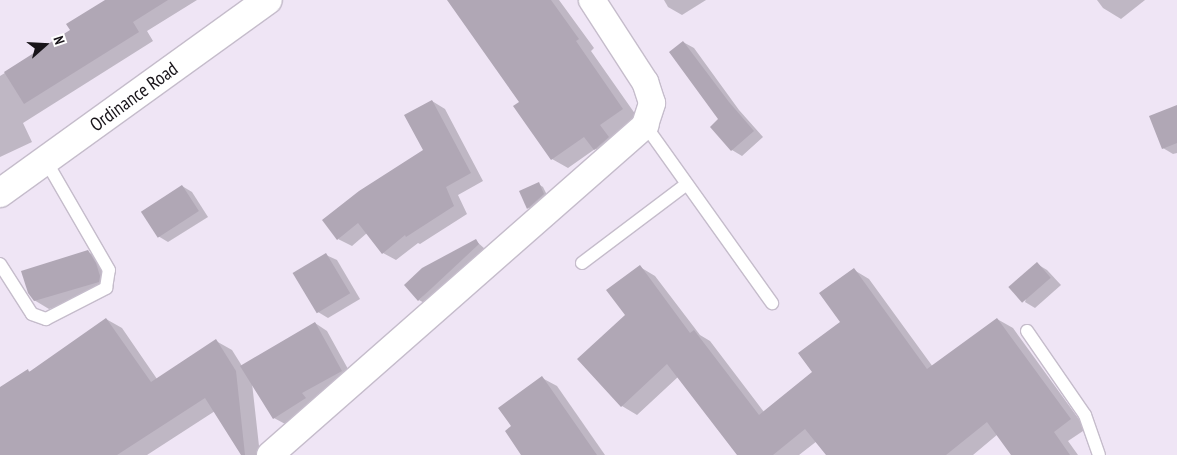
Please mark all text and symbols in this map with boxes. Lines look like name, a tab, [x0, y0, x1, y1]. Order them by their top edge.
north arrow	[20, 20, 70, 70]
text: N	[49, 34, 69, 47]
street label: Ordinance Road	[86, 58, 182, 136]

